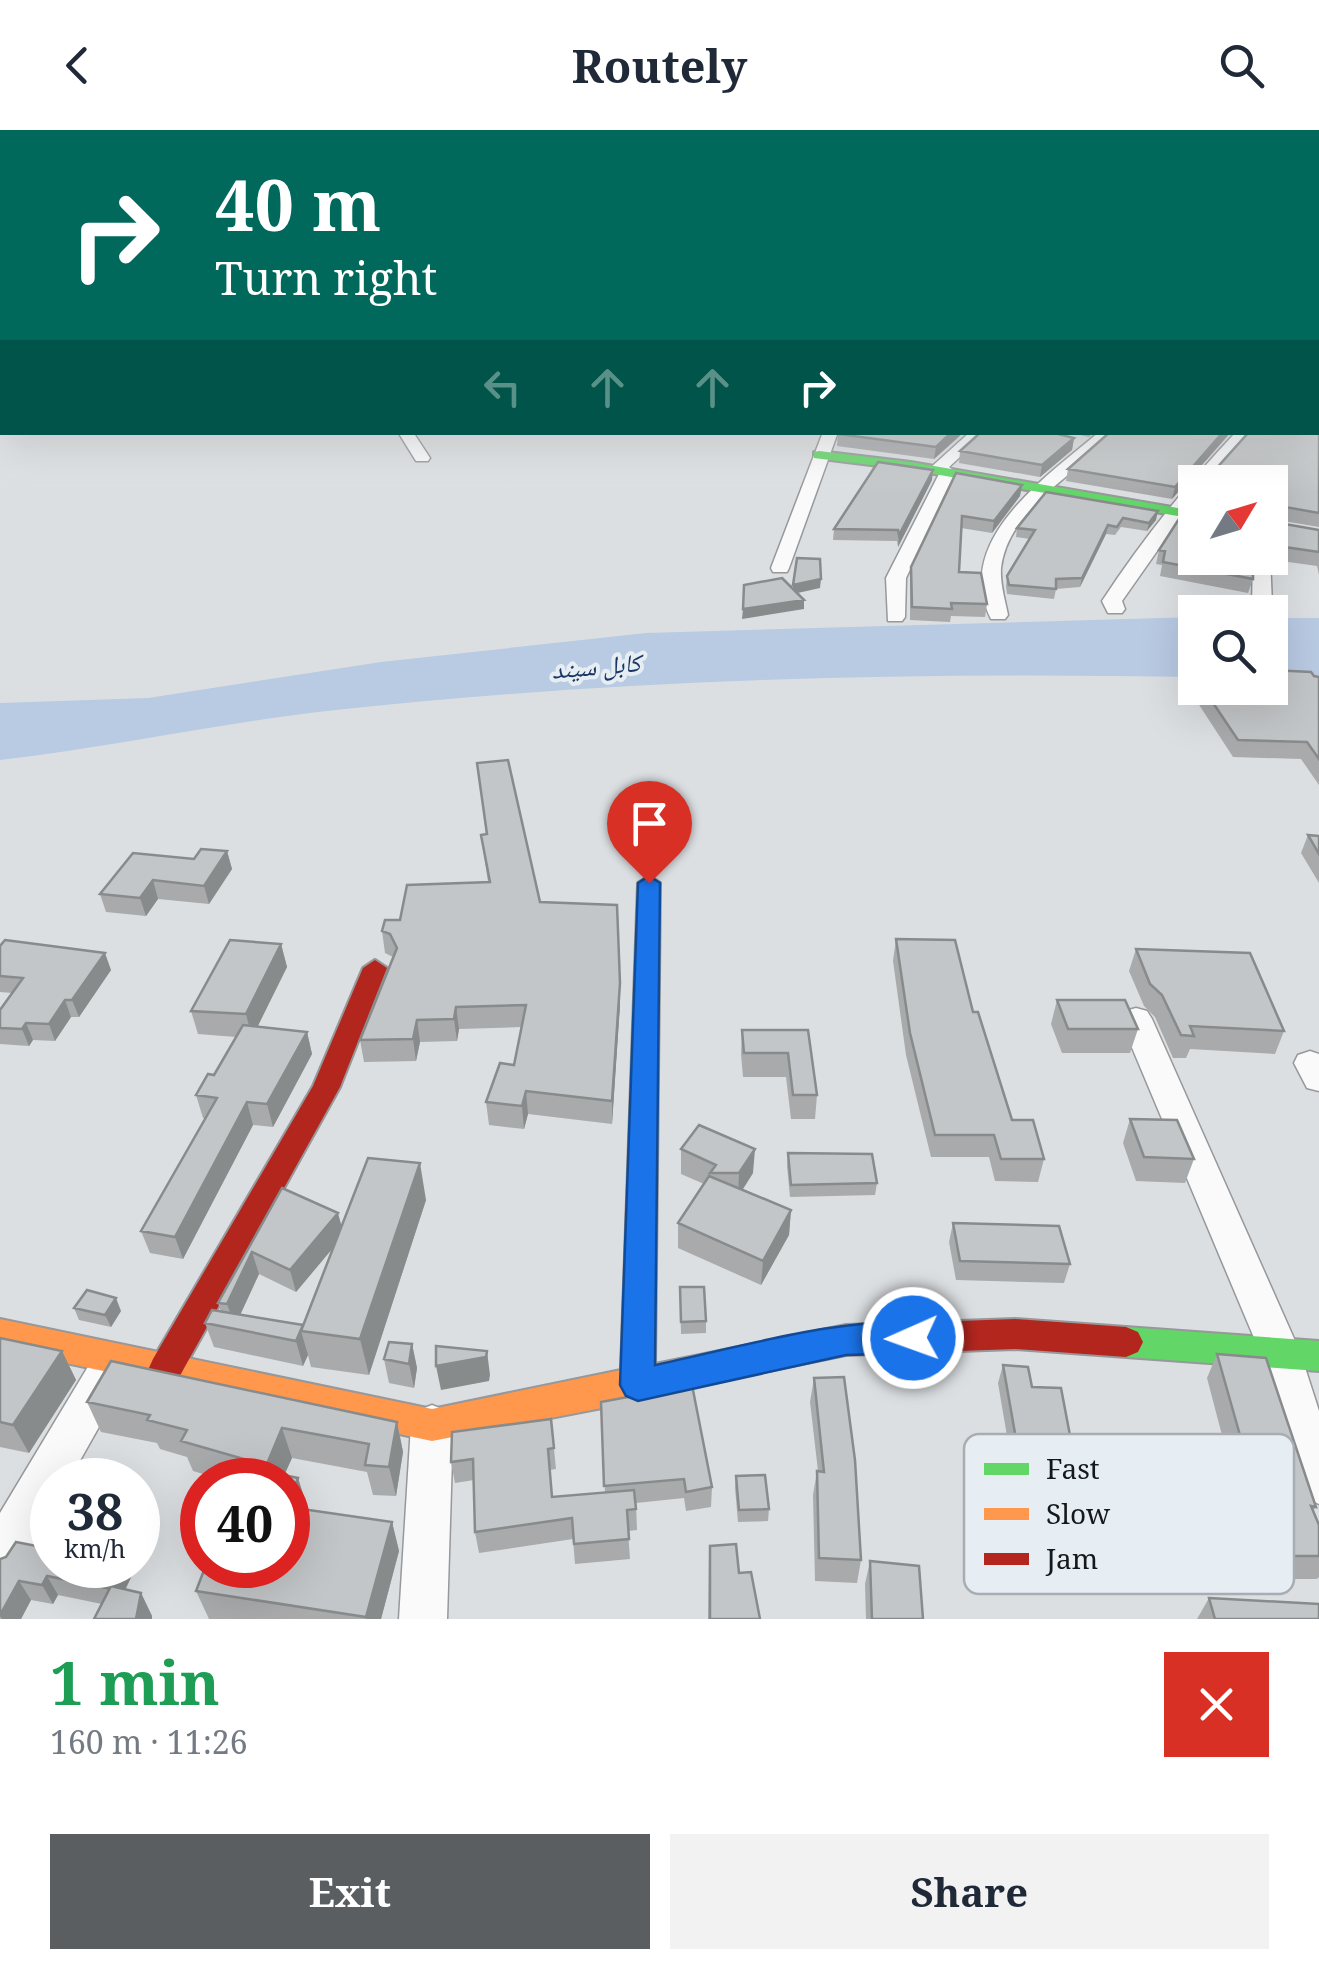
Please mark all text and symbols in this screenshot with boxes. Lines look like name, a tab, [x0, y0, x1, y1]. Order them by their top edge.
text: Routely	[572, 35, 747, 96]
icon: back	[50, 38, 105, 93]
icon: search	[1214, 38, 1269, 93]
text: 40 m	[215, 156, 381, 252]
icon: right	[50, 170, 180, 300]
text: Turn right	[215, 247, 437, 308]
icon: left	[475, 360, 530, 415]
icon: ahead	[580, 360, 635, 415]
icon: ahead	[685, 360, 740, 415]
icon: right	[790, 360, 845, 415]
north arrow	[1178, 465, 1288, 575]
map controls	[1178, 465, 1288, 705]
button: search	[1178, 595, 1288, 705]
water label: کابل سيند	[550, 644, 646, 686]
pin	[607, 781, 692, 884]
icon: arrive	[622, 796, 677, 851]
position arrow	[861, 1286, 965, 1390]
legend	[964, 1434, 1294, 1594]
text: Fast	[1046, 1449, 1100, 1487]
speed limit sign: 40	[180, 1458, 310, 1588]
text: 38	[67, 1477, 123, 1545]
text: Slow	[1046, 1494, 1111, 1532]
text: km/h	[64, 1531, 126, 1565]
text: Jam	[1045, 1539, 1098, 1577]
text: 1 min	[50, 1641, 220, 1723]
button: close	[1164, 1652, 1269, 1757]
text: 160 m · 11:26	[50, 1720, 248, 1763]
button: Exit	[50, 1834, 650, 1949]
button: Share	[670, 1834, 1269, 1949]

